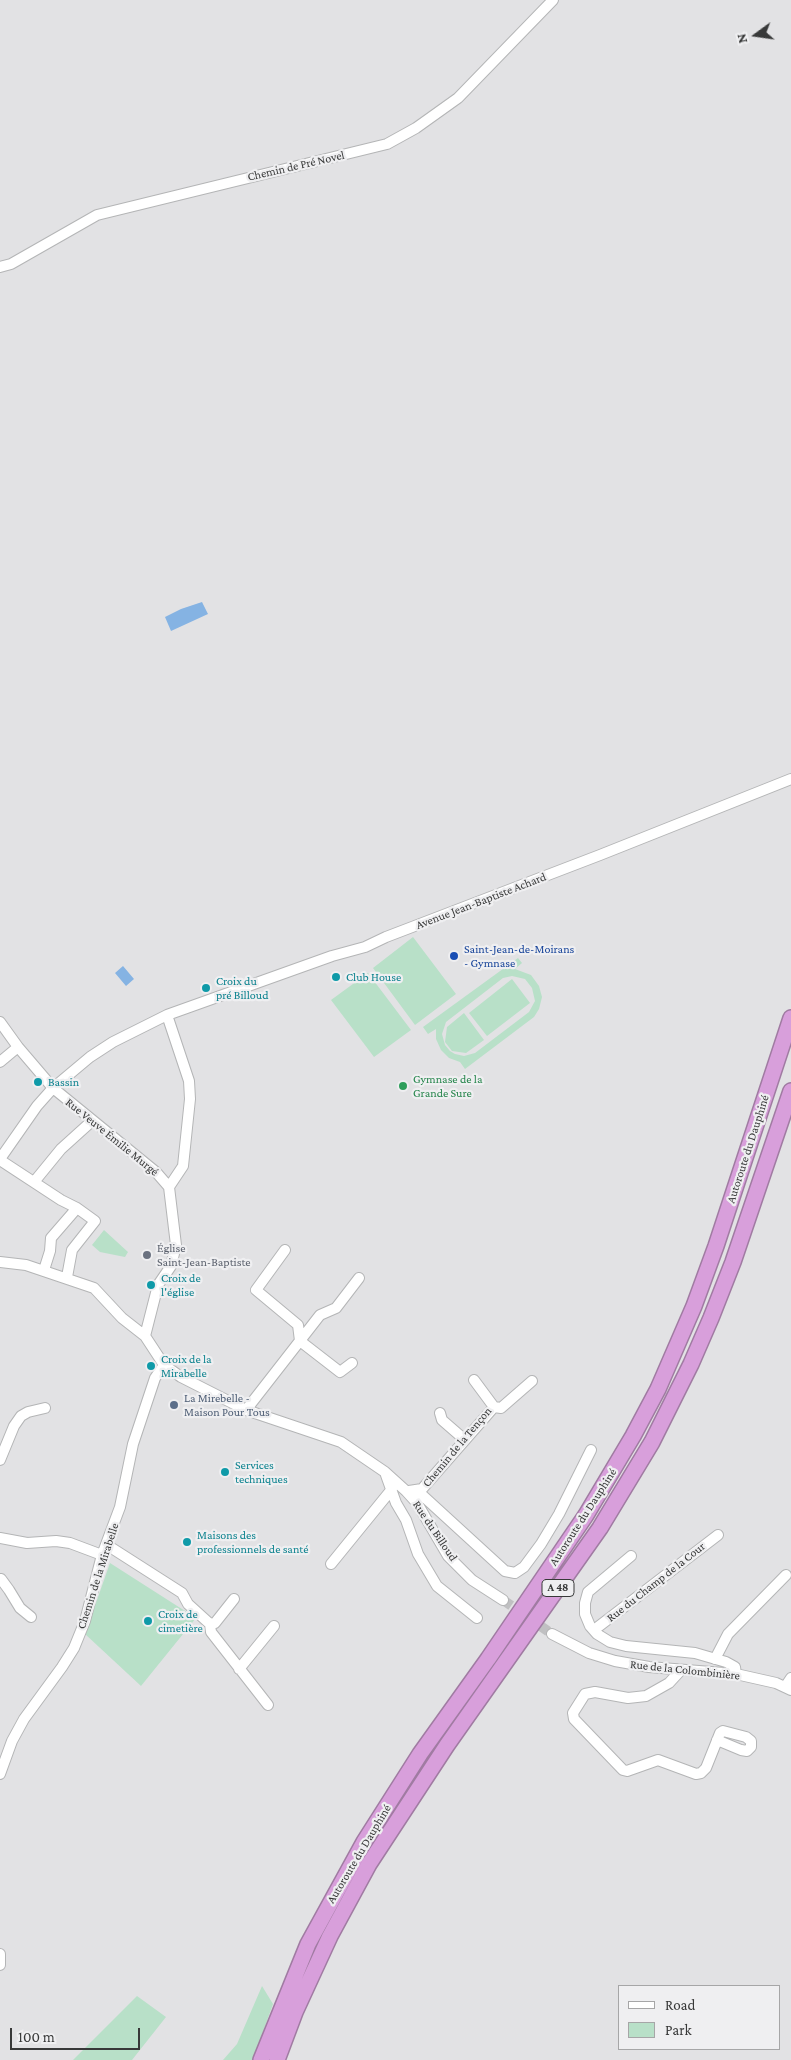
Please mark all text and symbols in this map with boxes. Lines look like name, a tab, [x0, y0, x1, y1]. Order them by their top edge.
north arrow	[731, 10, 781, 60]
text: N	[733, 32, 750, 45]
street label: Chemin de Pré Novel	[246, 148, 346, 184]
street label: Avenue Jean-Baptiste Achard	[414, 869, 548, 933]
place label: Saint-Jean-de-Moirans - Gymnase	[464, 942, 574, 970]
marker: Saint-Jean-de-Moirans - Gymnase	[448, 950, 460, 962]
place label: Club House	[346, 970, 401, 984]
marker: Club House	[330, 971, 342, 983]
place label: Croix du pré Billoud	[216, 974, 268, 1002]
marker: Croix du pré Billoud	[200, 982, 212, 994]
place label: Gymnase de la Grande Sure	[413, 1072, 482, 1100]
place label: Bassin	[48, 1075, 79, 1089]
marker: Bassin	[32, 1076, 44, 1088]
marker: Gymnase de la Grande Sure	[397, 1080, 409, 1092]
street label: Autoroute du Dauphiné	[724, 1093, 772, 1205]
street label: Rue Veuve Émilie Murgé	[62, 1095, 162, 1179]
place label: Église Saint-Jean-Baptiste	[157, 1241, 251, 1269]
marker: Église Saint-Jean-Baptiste	[141, 1249, 153, 1261]
place label: Croix de l'église	[161, 1271, 201, 1299]
marker: Croix de l'église	[145, 1279, 157, 1291]
place label: Croix de la Mirabelle	[161, 1352, 212, 1380]
marker: Croix de la Mirabelle	[145, 1360, 157, 1372]
place label: La Mirebelle - Maison Pour Tous	[184, 1391, 270, 1419]
marker: La Mirebelle - Maison Pour Tous	[168, 1399, 180, 1411]
street label: Chemin de la Tençon	[419, 1404, 495, 1490]
place label: Services techniques	[235, 1458, 288, 1486]
marker: Services techniques	[219, 1466, 231, 1478]
street label: Autoroute du Dauphiné	[546, 1466, 620, 1568]
street label: Rue du Billoud	[409, 1498, 461, 1564]
street label: Chemin de la Mirabelle	[74, 1521, 122, 1631]
place label: Maisons des professionnels de santé	[197, 1528, 309, 1556]
marker: Maisons des professionnels de santé	[181, 1536, 193, 1548]
street label: Rue du Champ de la Cour	[604, 1539, 708, 1625]
road number: A 48	[542, 1580, 574, 1596]
place label: Croix de cimetière	[158, 1607, 203, 1635]
marker: Croix de cimetière	[142, 1615, 154, 1627]
street label: Rue de la Colombinière	[629, 1657, 741, 1683]
street label: Autoroute du Dauphiné	[324, 1802, 394, 1906]
legend	[618, 1985, 781, 2050]
text: Road	[665, 1997, 695, 2013]
scale bar	[12, 2018, 142, 2050]
text: Park	[665, 2022, 692, 2038]
text: 100 m	[18, 2029, 55, 2045]

